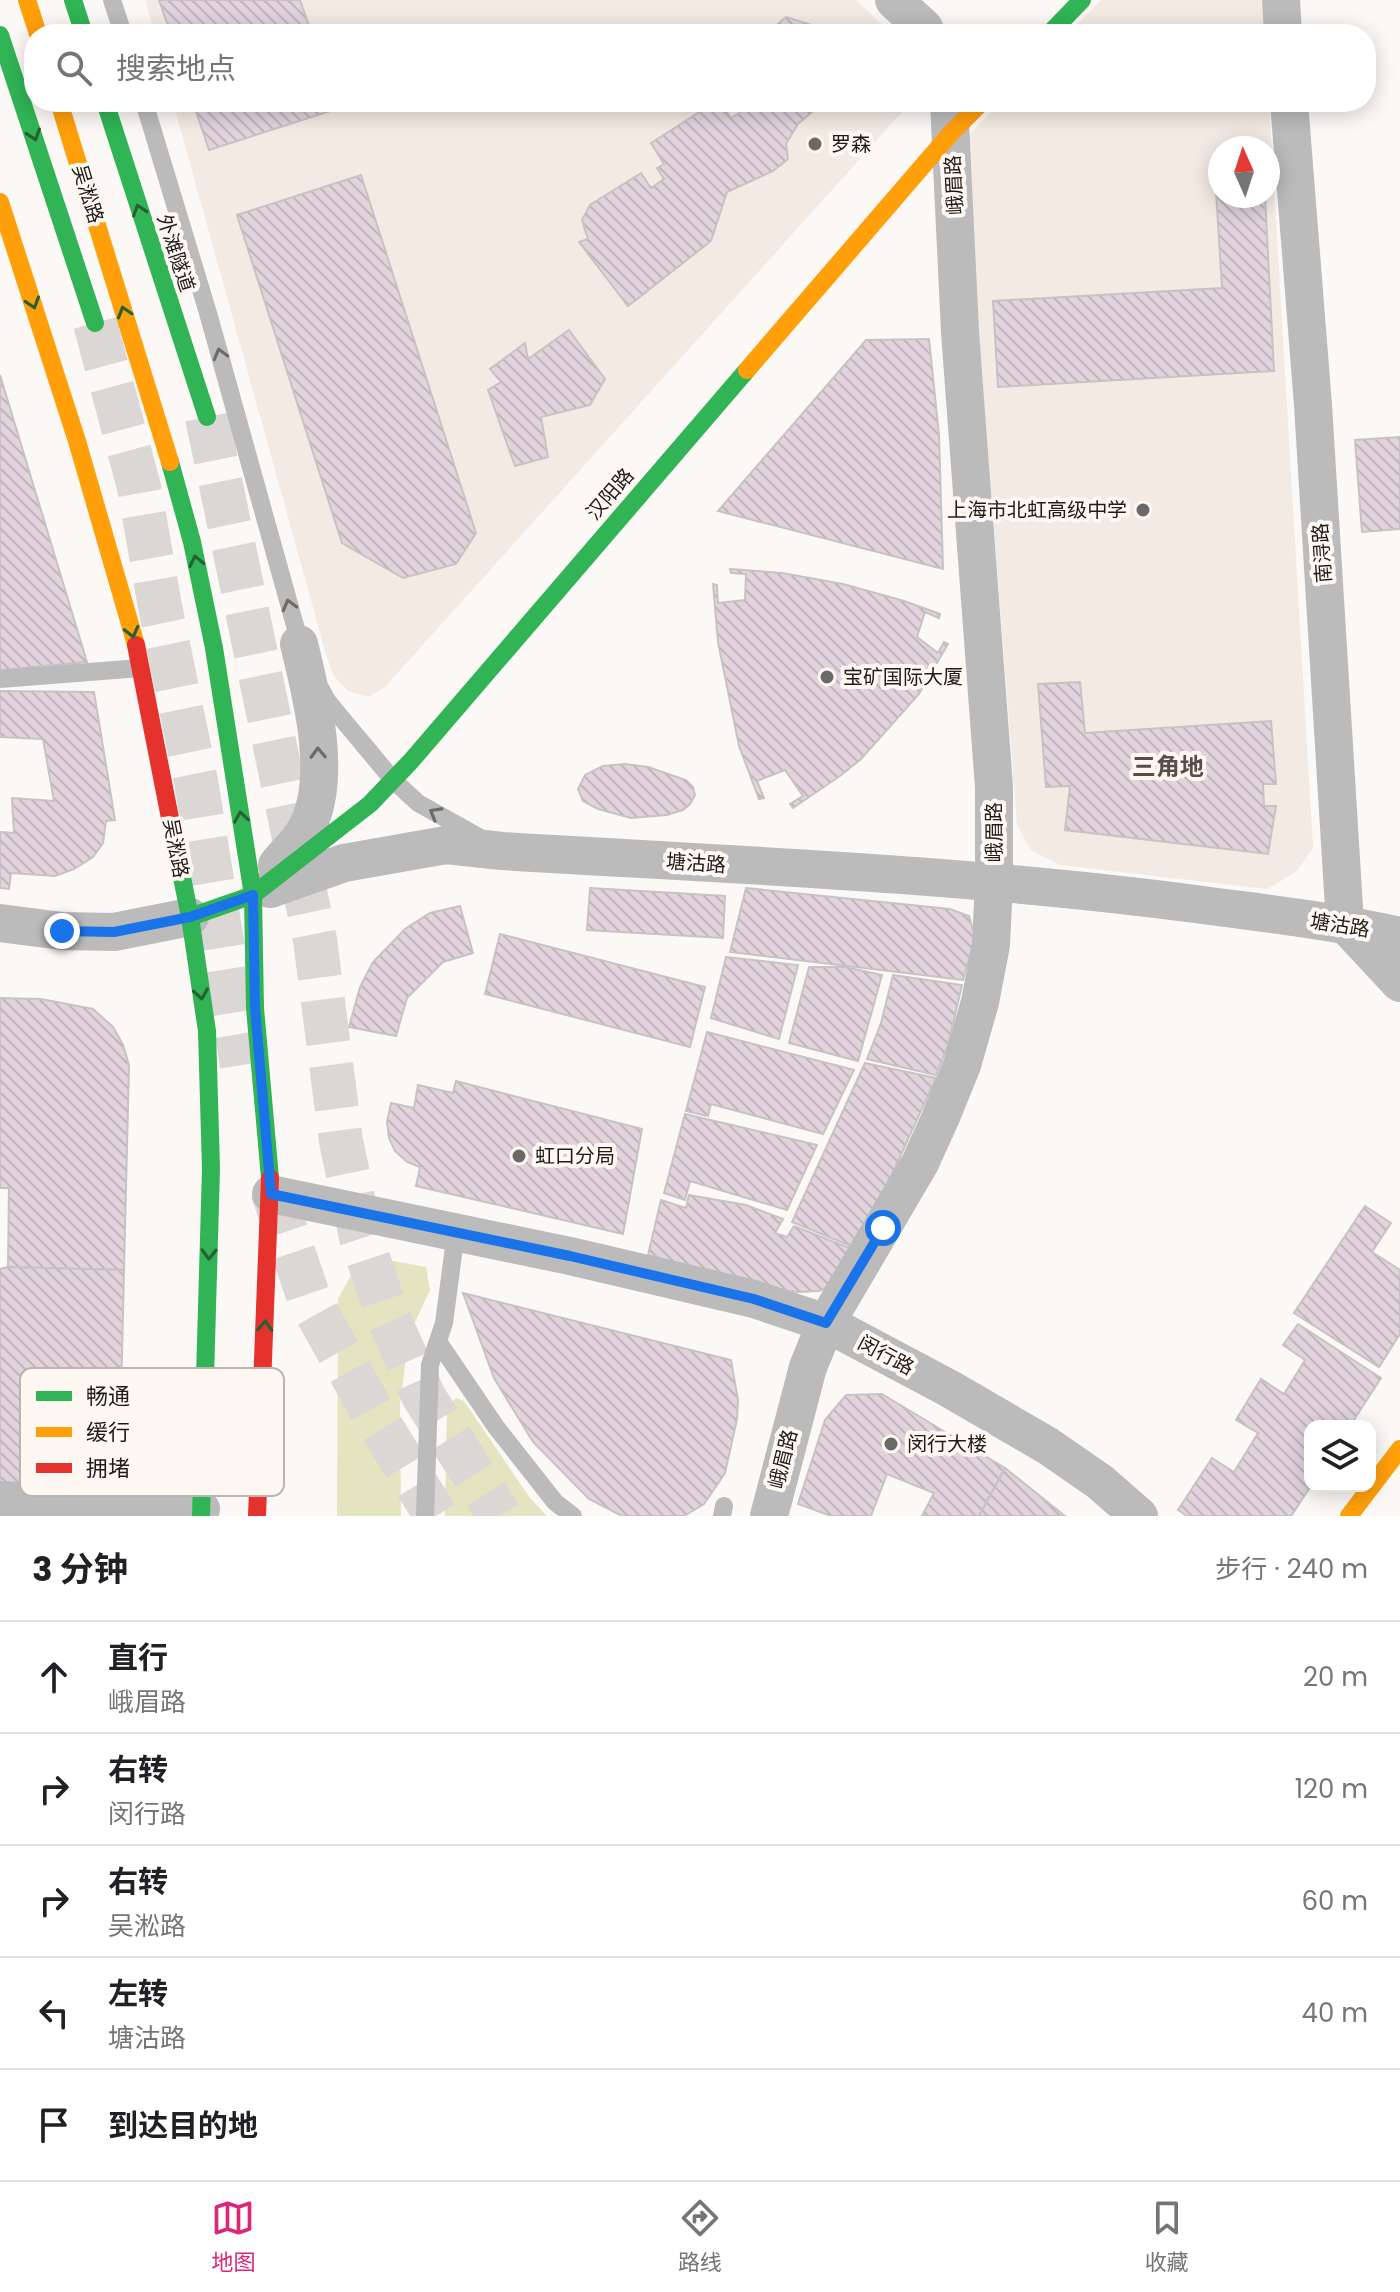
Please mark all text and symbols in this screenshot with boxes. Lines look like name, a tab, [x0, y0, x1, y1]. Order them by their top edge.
search box	[24, 24, 1376, 112]
icon: search	[52, 46, 96, 90]
text: 搜索地点	[116, 47, 236, 90]
one-way arrow	[24, 128, 40, 142]
place label: 罗森	[831, 130, 871, 158]
marker: 罗森	[806, 135, 824, 153]
north arrow	[1208, 136, 1280, 208]
street label: 峨眉路	[938, 154, 970, 216]
street label: 吴淞路	[66, 161, 110, 227]
one-way arrow	[132, 204, 148, 218]
street label: 外滩隧道	[150, 211, 202, 295]
one-way arrow	[23, 295, 39, 309]
one-way arrow	[117, 305, 133, 319]
one-way arrow	[212, 348, 229, 362]
street label: 汉阳路	[580, 462, 640, 526]
place label: 上海市北虹高级中学	[947, 496, 1127, 524]
marker: 上海市北虹高级中学	[1134, 501, 1152, 519]
street label: 南浔路	[1306, 522, 1338, 584]
one-way arrow	[188, 555, 205, 569]
one-way arrow	[282, 599, 298, 613]
one-way arrow	[122, 625, 139, 639]
place label: 宝矿国际大厦	[843, 663, 963, 691]
marker: 宝矿国际大厦	[818, 668, 836, 686]
one-way arrow	[309, 746, 326, 759]
district label: 三角地	[1132, 750, 1204, 783]
street label: 峨眉路	[980, 802, 1008, 862]
one-way arrow	[429, 807, 443, 823]
one-way arrow	[233, 811, 250, 824]
street label: 吴淞路	[157, 816, 195, 880]
street label: 塘沽路	[665, 847, 727, 879]
street label: 塘沽路	[1308, 906, 1372, 944]
route end	[44, 913, 80, 949]
one-way arrow	[192, 987, 209, 1001]
place label: 虹口分局	[535, 1142, 615, 1170]
marker: 虹口分局	[510, 1147, 528, 1165]
route start	[865, 1210, 901, 1246]
one-way arrow	[200, 1248, 218, 1261]
one-way arrow	[256, 1319, 273, 1332]
street label: 闵行路	[853, 1329, 919, 1381]
legend	[20, 1368, 284, 1496]
text: 畅通	[86, 1381, 130, 1412]
text: 缓行	[86, 1417, 130, 1448]
map controls	[1304, 1420, 1376, 1492]
button: layers	[1304, 1420, 1376, 1492]
street label: 峨眉路	[762, 1427, 804, 1491]
place label: 闵行大楼	[907, 1430, 987, 1458]
marker: 闵行大楼	[882, 1435, 900, 1453]
text: 拥堵	[86, 1453, 130, 1484]
text: 3 分钟	[32, 1545, 128, 1593]
text: 步行 · 240 m	[1215, 1551, 1368, 1587]
text: 直行	[108, 1636, 168, 1679]
icon: ahead	[32, 1655, 76, 1699]
text: 20 m	[1303, 1659, 1368, 1695]
text: 峨眉路	[108, 1684, 186, 1720]
text: 右转	[108, 1748, 168, 1791]
icon: right	[32, 1767, 76, 1811]
text: 120 m	[1295, 1771, 1368, 1807]
text: 闵行路	[108, 1796, 186, 1832]
text: 右转	[108, 1860, 168, 1903]
icon: right	[32, 1879, 76, 1923]
text: 60 m	[1301, 1883, 1368, 1919]
text: 吴淞路	[108, 1908, 186, 1944]
text: 左转	[108, 1972, 168, 2015]
icon: left	[32, 1991, 76, 2035]
text: 40 m	[1302, 1995, 1368, 2031]
text: 塘沽路	[108, 2020, 186, 2056]
icon: arrive	[32, 2103, 76, 2147]
text: 到达目的地	[108, 2104, 258, 2147]
tab: 地图	[211, 2196, 255, 2279]
tab: 路线	[678, 2196, 722, 2279]
tab: 收藏	[1145, 2196, 1189, 2279]

